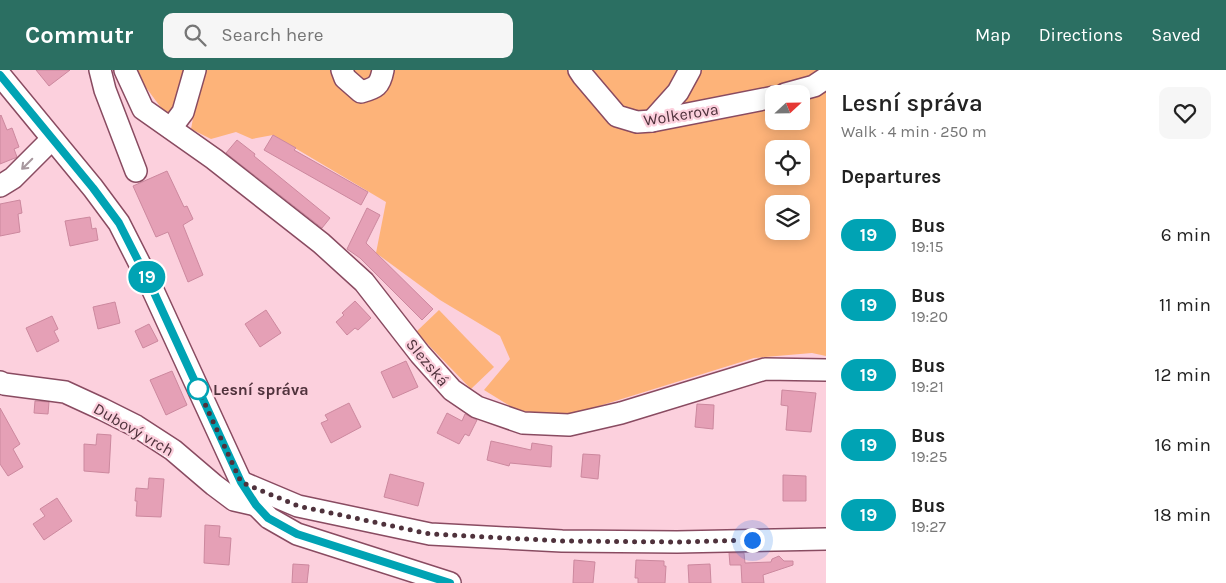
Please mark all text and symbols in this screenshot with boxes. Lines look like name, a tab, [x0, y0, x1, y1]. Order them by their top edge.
search box	[163, 13, 513, 58]
text: Commutr	[25, 21, 133, 49]
icon: search	[181, 21, 209, 49]
text: Search here	[221, 24, 323, 46]
text: Map	[975, 24, 1011, 46]
text: Directions	[1039, 24, 1123, 46]
text: Saved	[1151, 24, 1201, 46]
north arrow	[765, 85, 810, 130]
map controls	[765, 85, 810, 240]
button: heart	[1159, 87, 1211, 139]
text: Lesní správa	[841, 89, 983, 117]
street label: Wolkerova	[642, 99, 720, 130]
text: Walk · 4 min · 250 m	[841, 122, 987, 141]
button: locate	[765, 140, 810, 185]
one-way arrow	[21, 158, 33, 170]
text: Departures	[841, 166, 941, 188]
button: layers	[765, 195, 810, 240]
text: Bus	[911, 215, 945, 237]
text: 19	[860, 224, 877, 246]
text: 6 min	[1161, 224, 1211, 246]
text: 19:15	[911, 237, 944, 256]
line badge: 19	[124, 261, 170, 293]
text: 19	[138, 266, 156, 288]
text: Bus	[911, 285, 945, 307]
text: 19	[860, 294, 877, 316]
text: 11 min	[1159, 294, 1211, 316]
text: 19:20	[911, 307, 948, 326]
street label: Slezská	[402, 335, 453, 390]
text: Bus	[911, 355, 945, 377]
text: 19	[860, 364, 877, 386]
text: 12 min	[1154, 364, 1211, 386]
text: 19:21	[911, 377, 944, 396]
marker: Lesní správa	[187, 378, 209, 400]
place label: Lesní správa	[213, 380, 309, 399]
street label: Dubový vrch	[90, 399, 177, 460]
text: Bus	[911, 425, 945, 447]
text: 19	[860, 434, 877, 456]
text: 16 min	[1154, 434, 1211, 456]
text: 19:25	[911, 447, 948, 466]
text: Bus	[911, 495, 945, 517]
text: 19	[860, 504, 877, 526]
text: 18 min	[1154, 504, 1211, 526]
text: 19:27	[911, 517, 946, 536]
your location	[740, 528, 765, 553]

